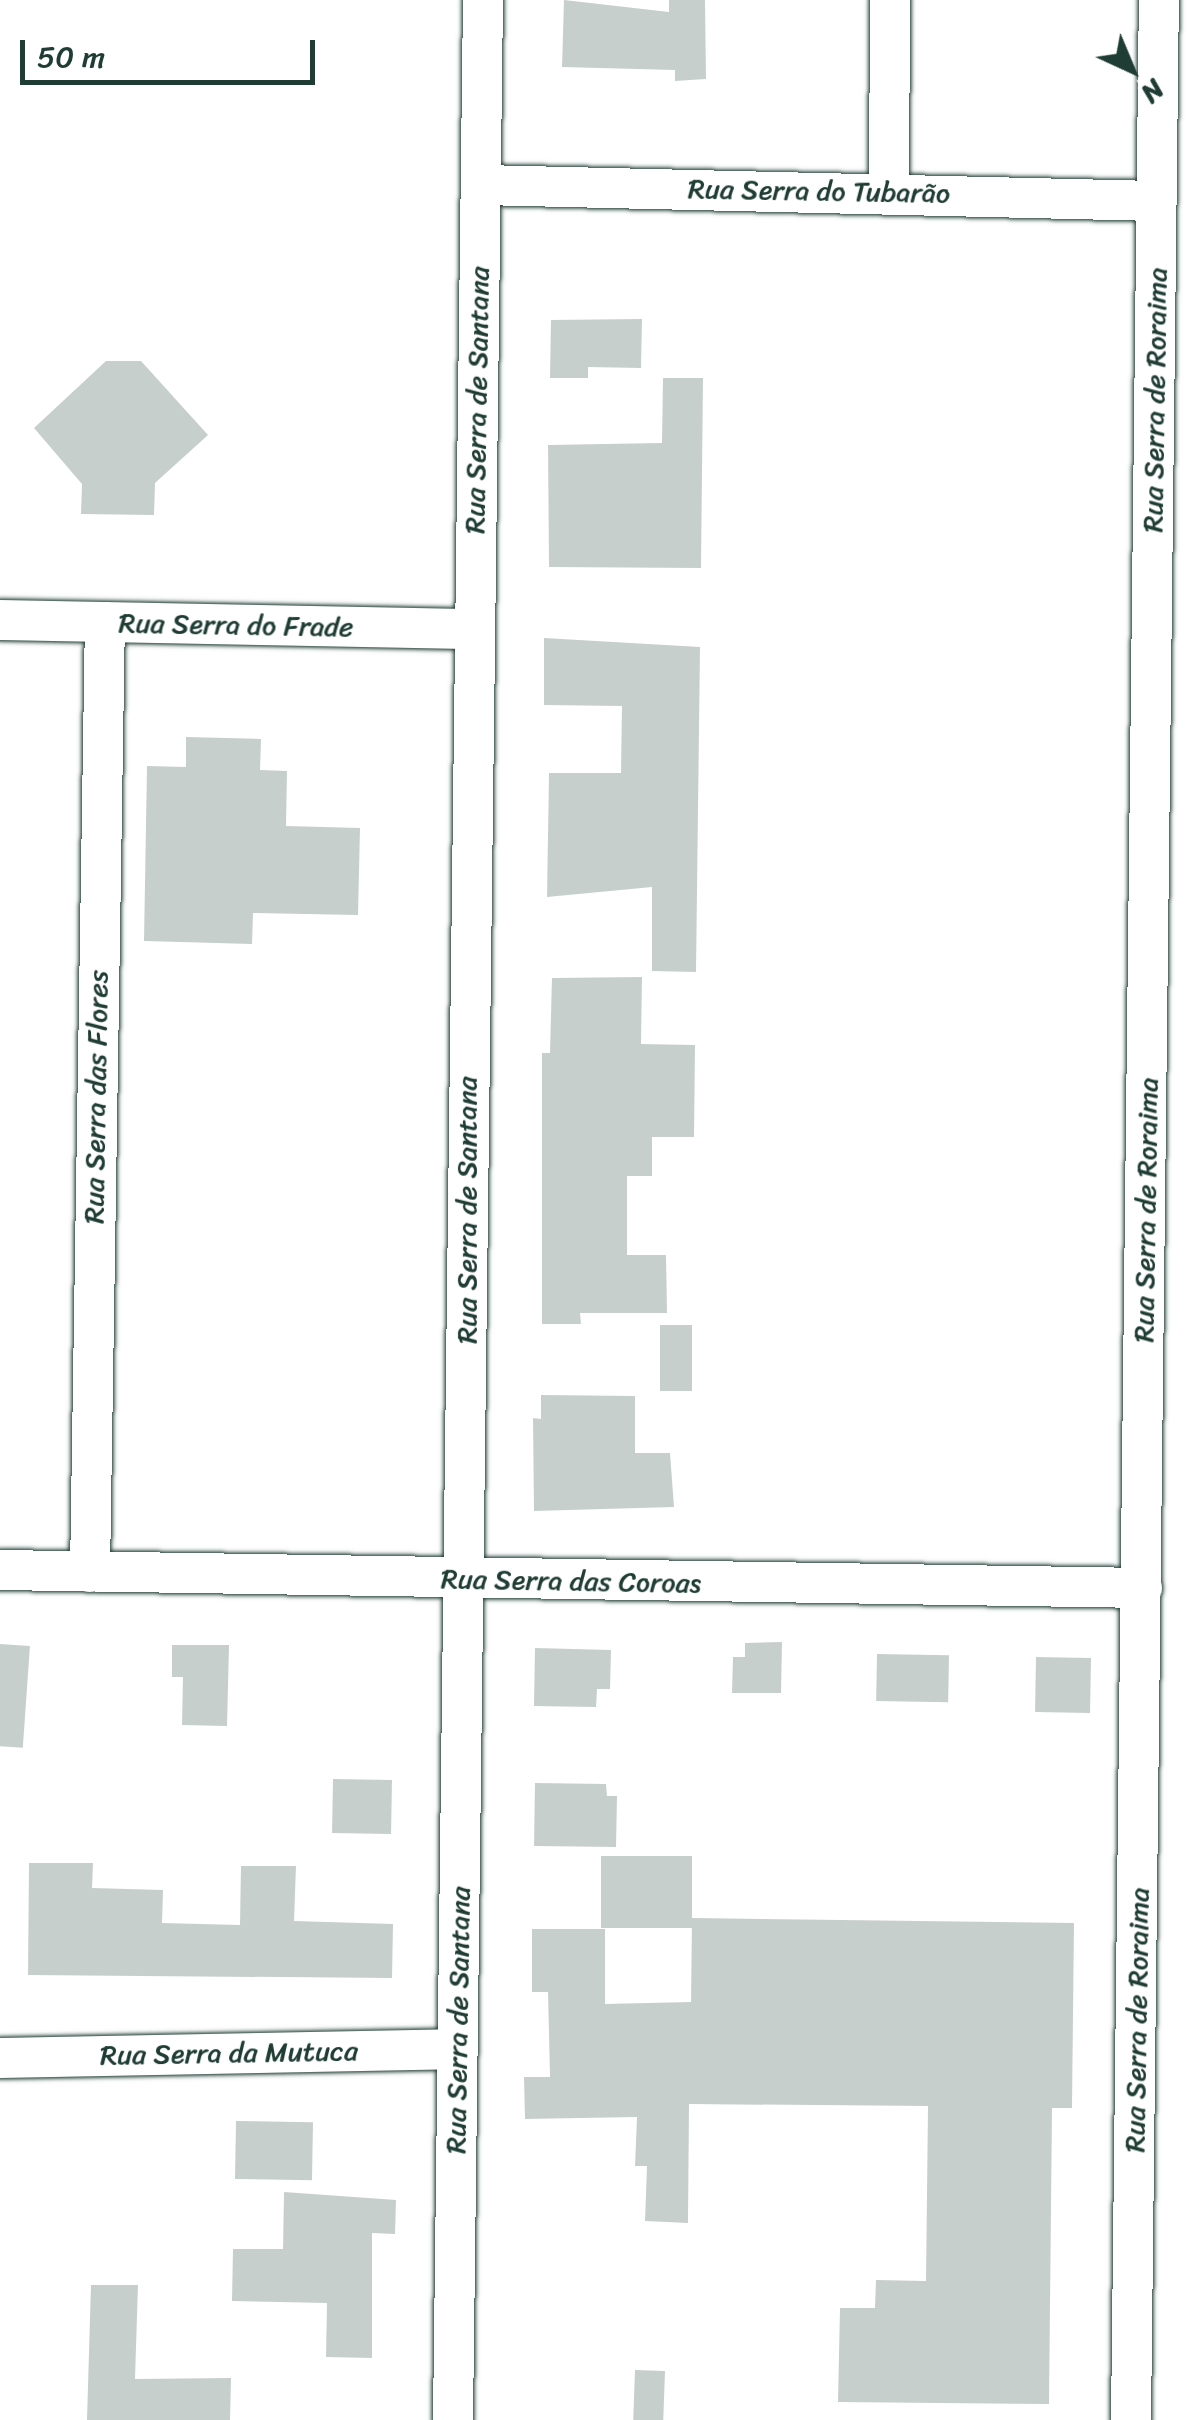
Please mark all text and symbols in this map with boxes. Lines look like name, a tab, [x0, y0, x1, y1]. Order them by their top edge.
scale bar	[25, 20, 320, 82]
north arrow	[1082, 20, 1182, 120]
text: 50 m	[37, 30, 105, 84]
text: N	[1129, 68, 1177, 116]
street label: Rua Serra do Tubarão	[687, 172, 951, 210]
street label: Rua Serra de Santana	[458, 266, 496, 534]
street label: Rua Serra de Roraima	[1136, 267, 1174, 533]
street label: Rua Serra do Frade	[118, 606, 354, 644]
street label: Rua Serra das Flores	[77, 970, 115, 1224]
street label: Rua Serra de Santana	[450, 1076, 484, 1344]
street label: Rua Serra de Roraima	[1127, 1077, 1165, 1343]
street label: Rua Serra das Coroas	[439, 1562, 703, 1600]
street label: Rua Serra de Santana	[439, 1886, 477, 2154]
street label: Rua Serra de Roraima	[1118, 1887, 1156, 2153]
street label: Rua Serra da Mutuca	[99, 2034, 359, 2072]

